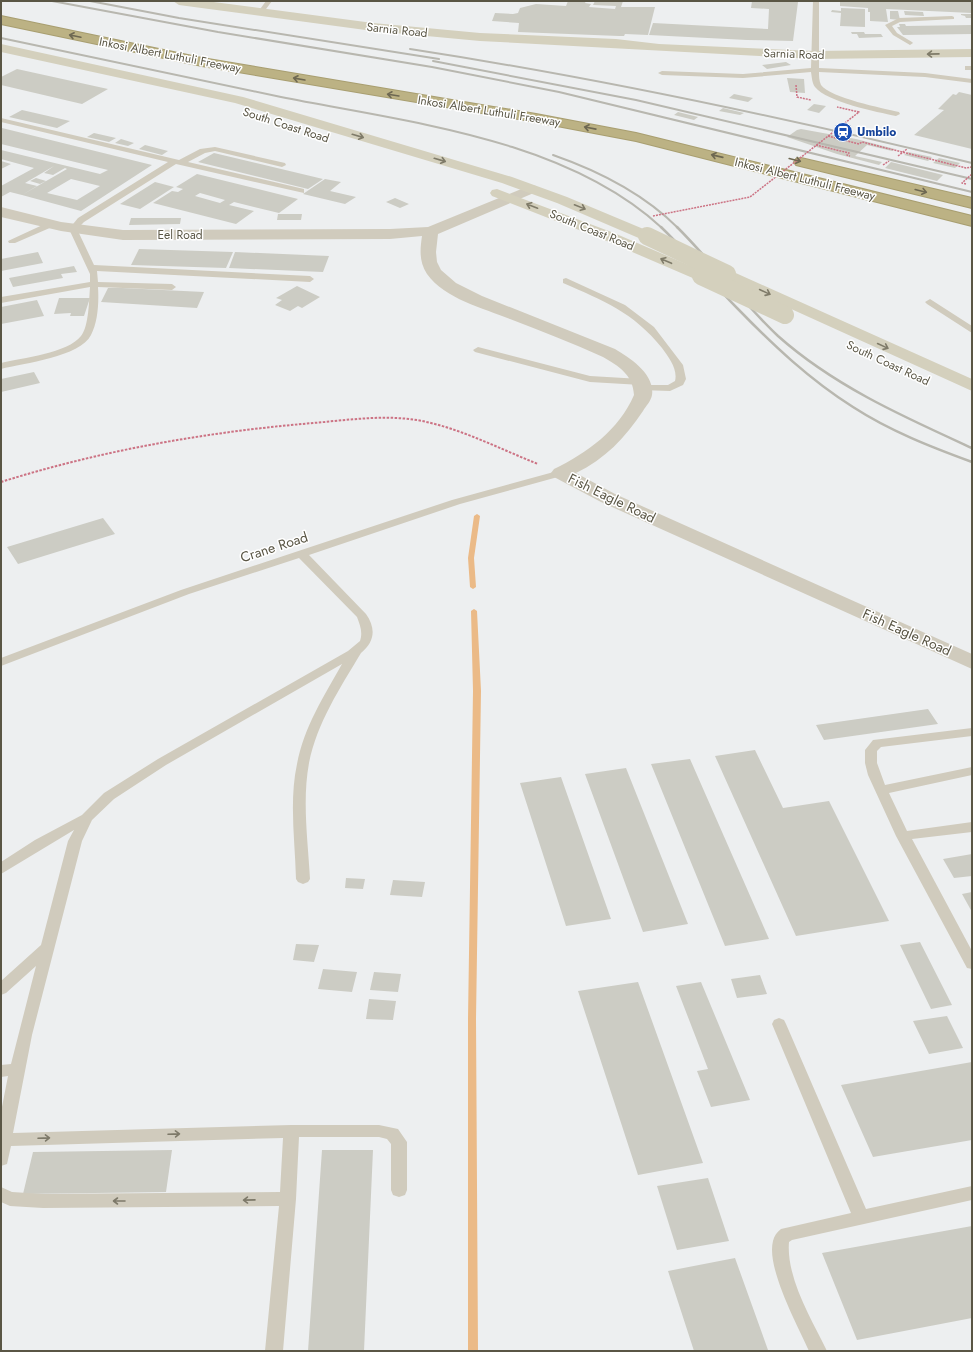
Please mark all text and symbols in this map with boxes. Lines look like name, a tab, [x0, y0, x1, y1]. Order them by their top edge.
street label: Sarnia Road	[366, 18, 428, 42]
one-way arrow	[69, 31, 82, 39]
street label: Inkosi Albert Luthuli Freeway	[98, 32, 243, 78]
street label: Sarnia Road	[763, 44, 825, 64]
one-way arrow	[927, 50, 940, 58]
one-way arrow	[293, 75, 306, 83]
one-way arrow	[387, 91, 400, 99]
street label: Inkosi Albert Luthuli Freeway	[416, 91, 562, 131]
street label: South Coast Road	[240, 103, 332, 147]
station icon: Umbilo	[832, 121, 854, 143]
place label: Umbilo	[857, 123, 896, 141]
one-way arrow	[584, 124, 597, 132]
one-way arrow	[351, 133, 364, 140]
one-way arrow	[711, 152, 724, 160]
street label: Inkosi Albert Luthuli Freeway	[733, 153, 878, 205]
one-way arrow	[434, 157, 447, 164]
one-way arrow	[788, 157, 801, 165]
one-way arrow	[915, 188, 928, 195]
one-way arrow	[527, 201, 539, 209]
one-way arrow	[574, 204, 586, 212]
street label: South Coast Road	[547, 205, 637, 255]
street label: Eel Road	[157, 226, 203, 244]
one-way arrow	[660, 257, 672, 264]
one-way arrow	[758, 288, 770, 296]
street label: South Coast Road	[843, 336, 933, 390]
one-way arrow	[877, 343, 889, 350]
street label: Fish Eagle Road	[565, 468, 659, 528]
street label: Crane Road	[238, 527, 310, 567]
street label: Fish Eagle Road	[860, 604, 954, 660]
one-way arrow	[167, 1131, 180, 1138]
one-way arrow	[37, 1135, 50, 1142]
one-way arrow	[113, 1197, 126, 1205]
one-way arrow	[243, 1197, 256, 1204]

